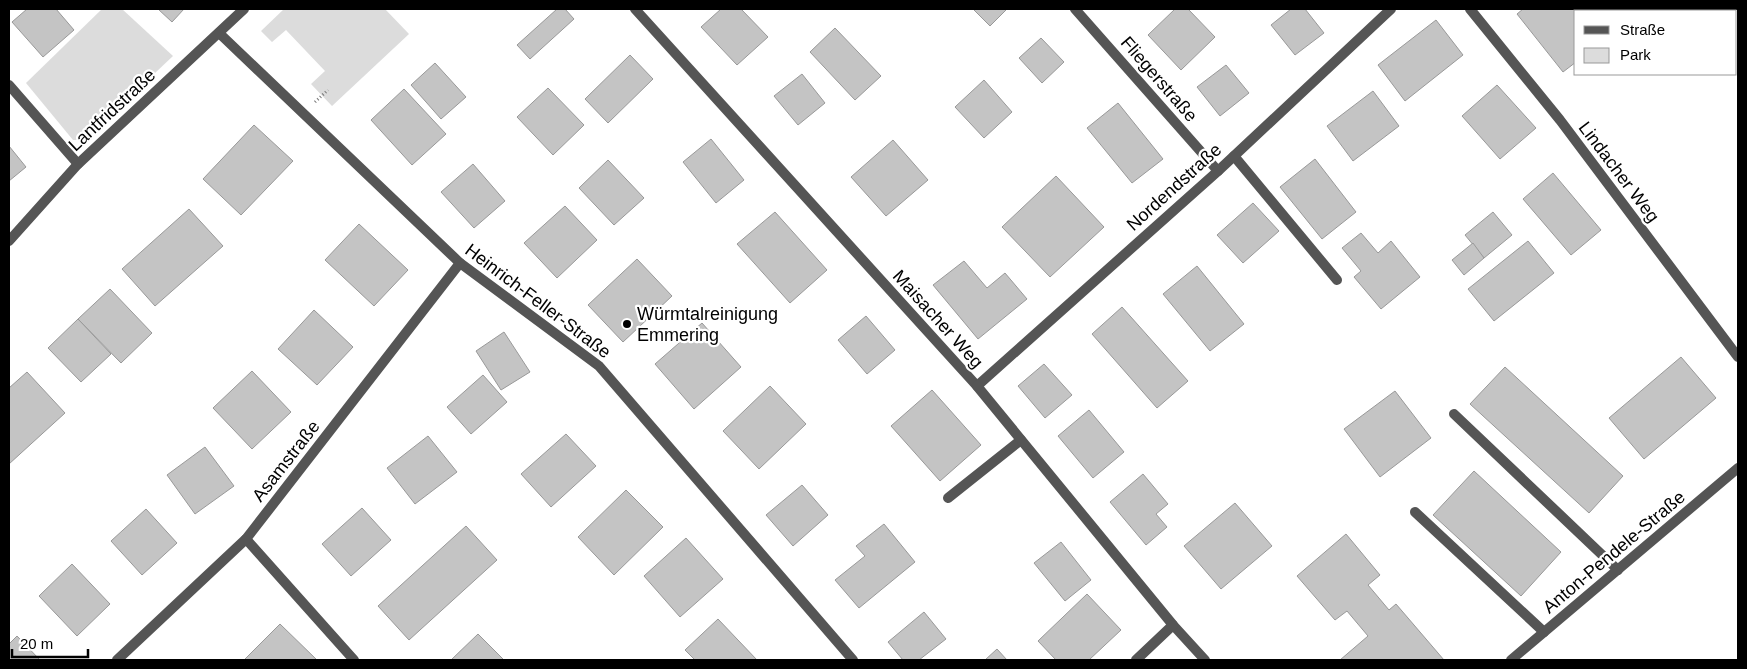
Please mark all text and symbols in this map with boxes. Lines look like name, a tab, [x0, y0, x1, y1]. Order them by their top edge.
legend	[1574, 10, 1737, 75]
text: Straße	[1620, 21, 1665, 38]
street label: Fliegerstraße	[1117, 32, 1201, 126]
text: Park	[1620, 46, 1651, 63]
street label: Lantfridstraße	[65, 65, 159, 155]
street label: Lindacher Weg	[1575, 118, 1663, 226]
street label: Nordendstraße	[1123, 139, 1225, 235]
street label: Heinrich-Feller-Straße	[461, 240, 615, 362]
street label: Maisacher Weg	[889, 266, 987, 372]
place label: Würmtalreinigung Emmering	[637, 304, 778, 345]
marker: Würmtalreinigung Emmering	[621, 318, 633, 330]
street label: Asamstraße	[248, 417, 324, 505]
street label: Anton-Pendele-Straße	[1539, 487, 1689, 617]
scale bar	[12, 626, 89, 658]
text: 20 m	[20, 635, 53, 652]

